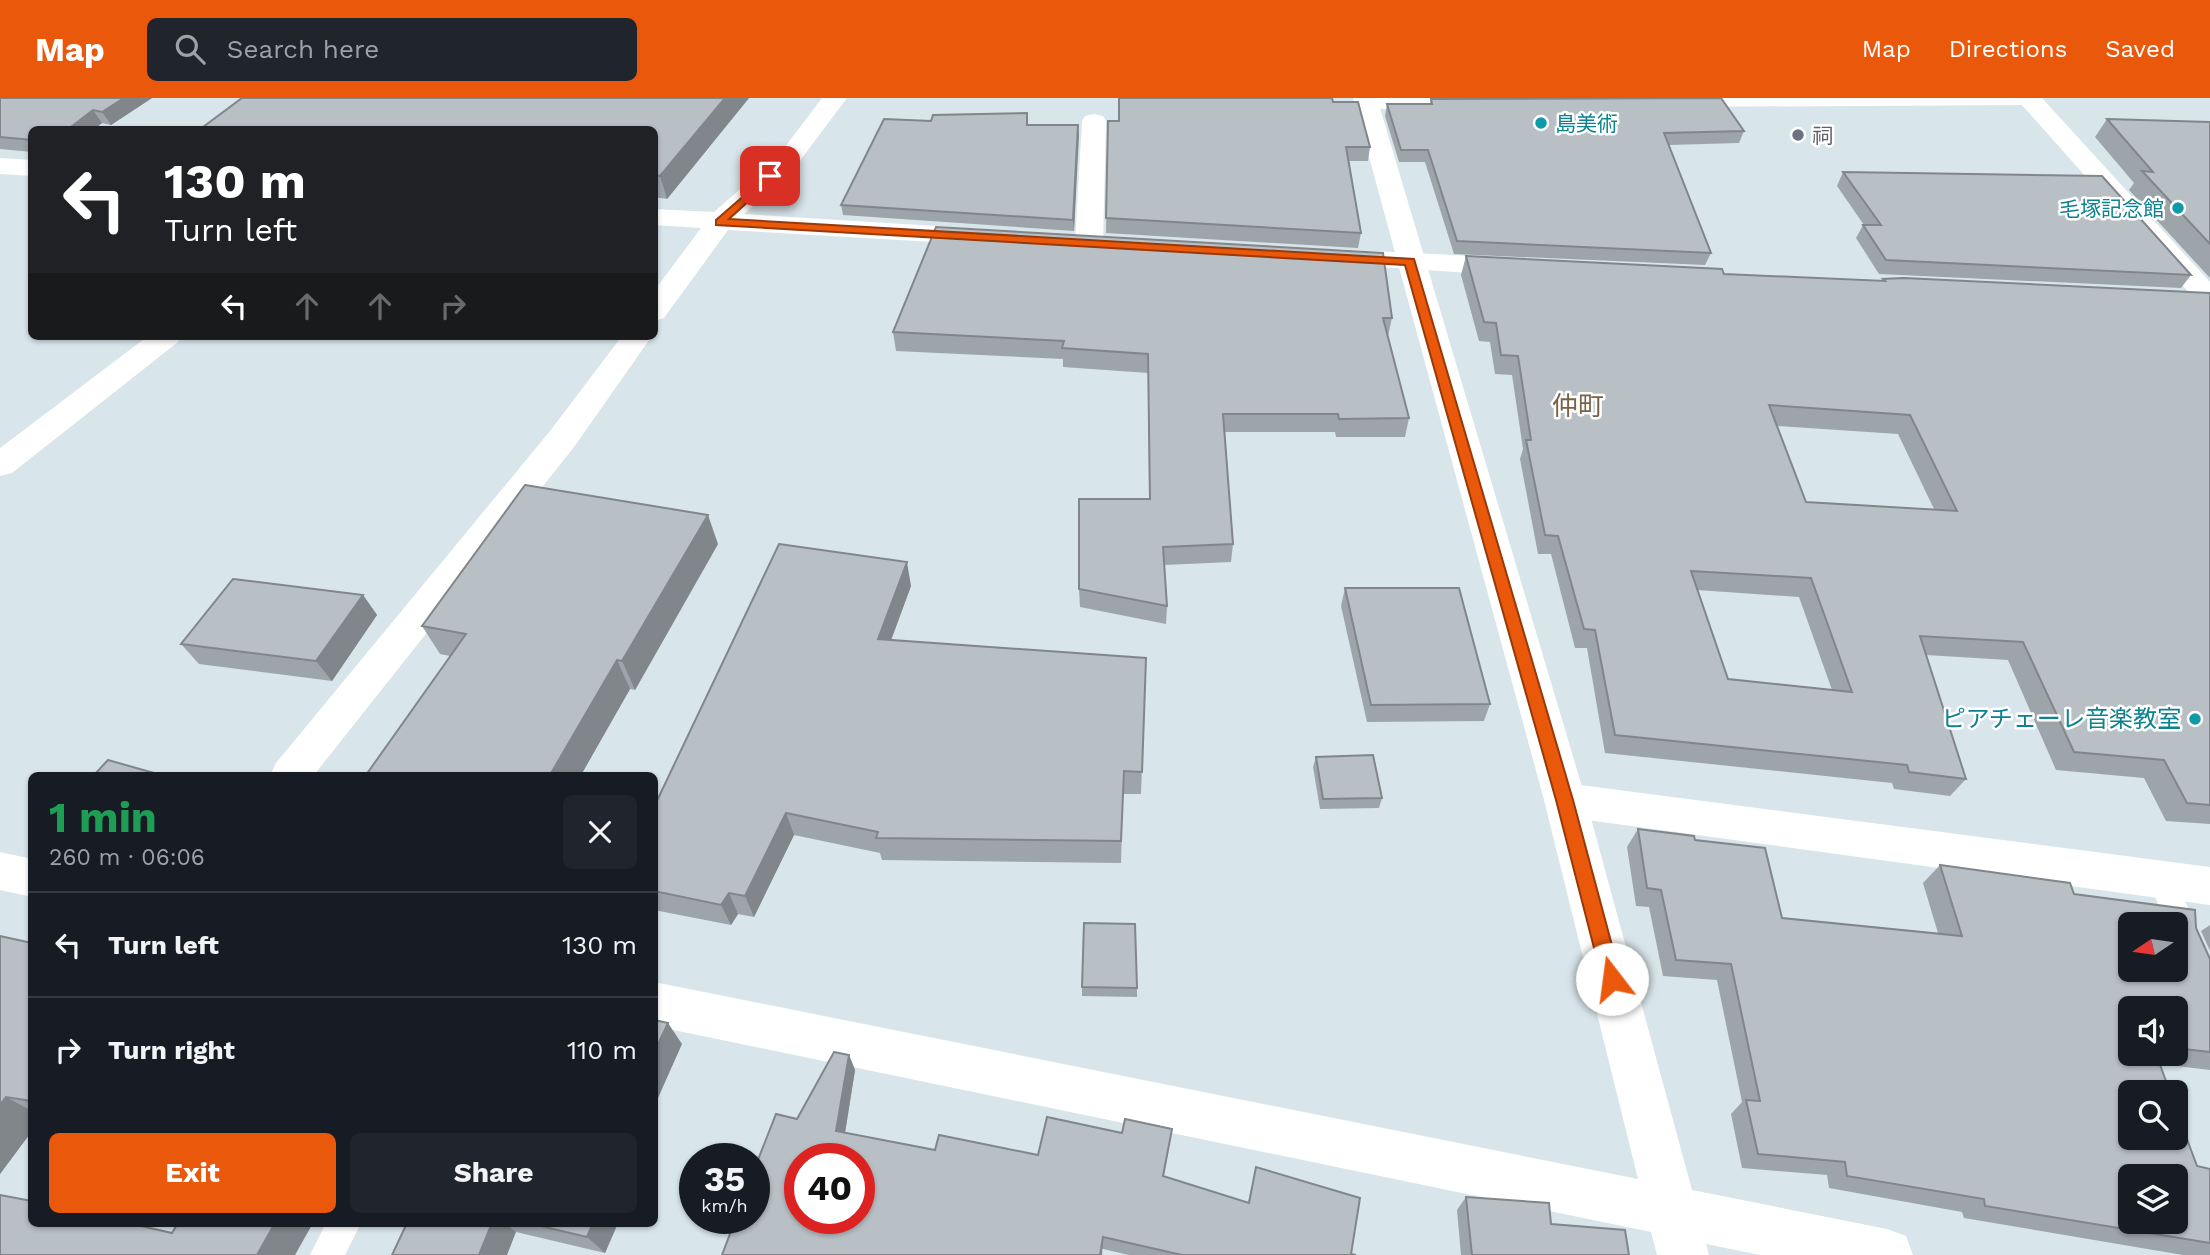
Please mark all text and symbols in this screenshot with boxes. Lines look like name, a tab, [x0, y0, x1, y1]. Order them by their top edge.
search box	[147, 18, 637, 81]
text: Map	[35, 30, 105, 69]
icon: search	[171, 30, 209, 68]
text: Search here	[227, 34, 379, 64]
text: Map	[1862, 35, 1911, 63]
text: Directions	[1949, 35, 2067, 63]
text: Saved	[2105, 35, 2175, 63]
place label: 島美術	[1555, 111, 1618, 136]
marker: 島美術	[1533, 115, 1549, 131]
place label: 祠	[1812, 123, 1833, 148]
marker: 祠	[1790, 127, 1806, 143]
pin	[740, 146, 800, 206]
text: 130 m	[164, 152, 306, 210]
icon: left	[49, 154, 140, 245]
icon: arrive	[751, 157, 789, 195]
place label: 毛塚記念館	[2059, 196, 2164, 221]
marker: 毛塚記念館	[2170, 200, 2186, 216]
text: Turn left	[164, 211, 297, 249]
icon: left	[215, 287, 253, 325]
icon: ahead	[288, 287, 326, 325]
icon: ahead	[361, 287, 399, 325]
icon: right	[434, 287, 472, 325]
district label: 仲町	[1552, 391, 1604, 421]
place label: ピアチェーレ音楽教室	[1941, 705, 2181, 733]
marker: ピアチェーレ音楽教室	[2187, 711, 2203, 727]
text: 1 min	[49, 793, 157, 842]
button: close	[563, 795, 637, 869]
text: 260 m · 06:06	[49, 844, 205, 871]
north arrow	[2118, 912, 2188, 982]
map controls	[2118, 912, 2188, 1234]
icon: left	[49, 926, 87, 964]
text: Turn left	[108, 930, 219, 960]
text: 130 m	[562, 930, 637, 960]
position arrow	[1575, 942, 1649, 1016]
button: sound	[2118, 996, 2188, 1066]
icon: right	[49, 1031, 87, 1069]
text: Turn right	[108, 1035, 235, 1065]
text: 110 m	[567, 1035, 637, 1065]
button: search	[2118, 1080, 2188, 1150]
button: Exit	[49, 1133, 336, 1213]
button: Share	[350, 1133, 637, 1213]
speed limit sign: 40	[784, 1143, 875, 1234]
text: 35	[704, 1158, 745, 1200]
button: layers	[2118, 1164, 2188, 1234]
text: km/h	[701, 1195, 748, 1216]

